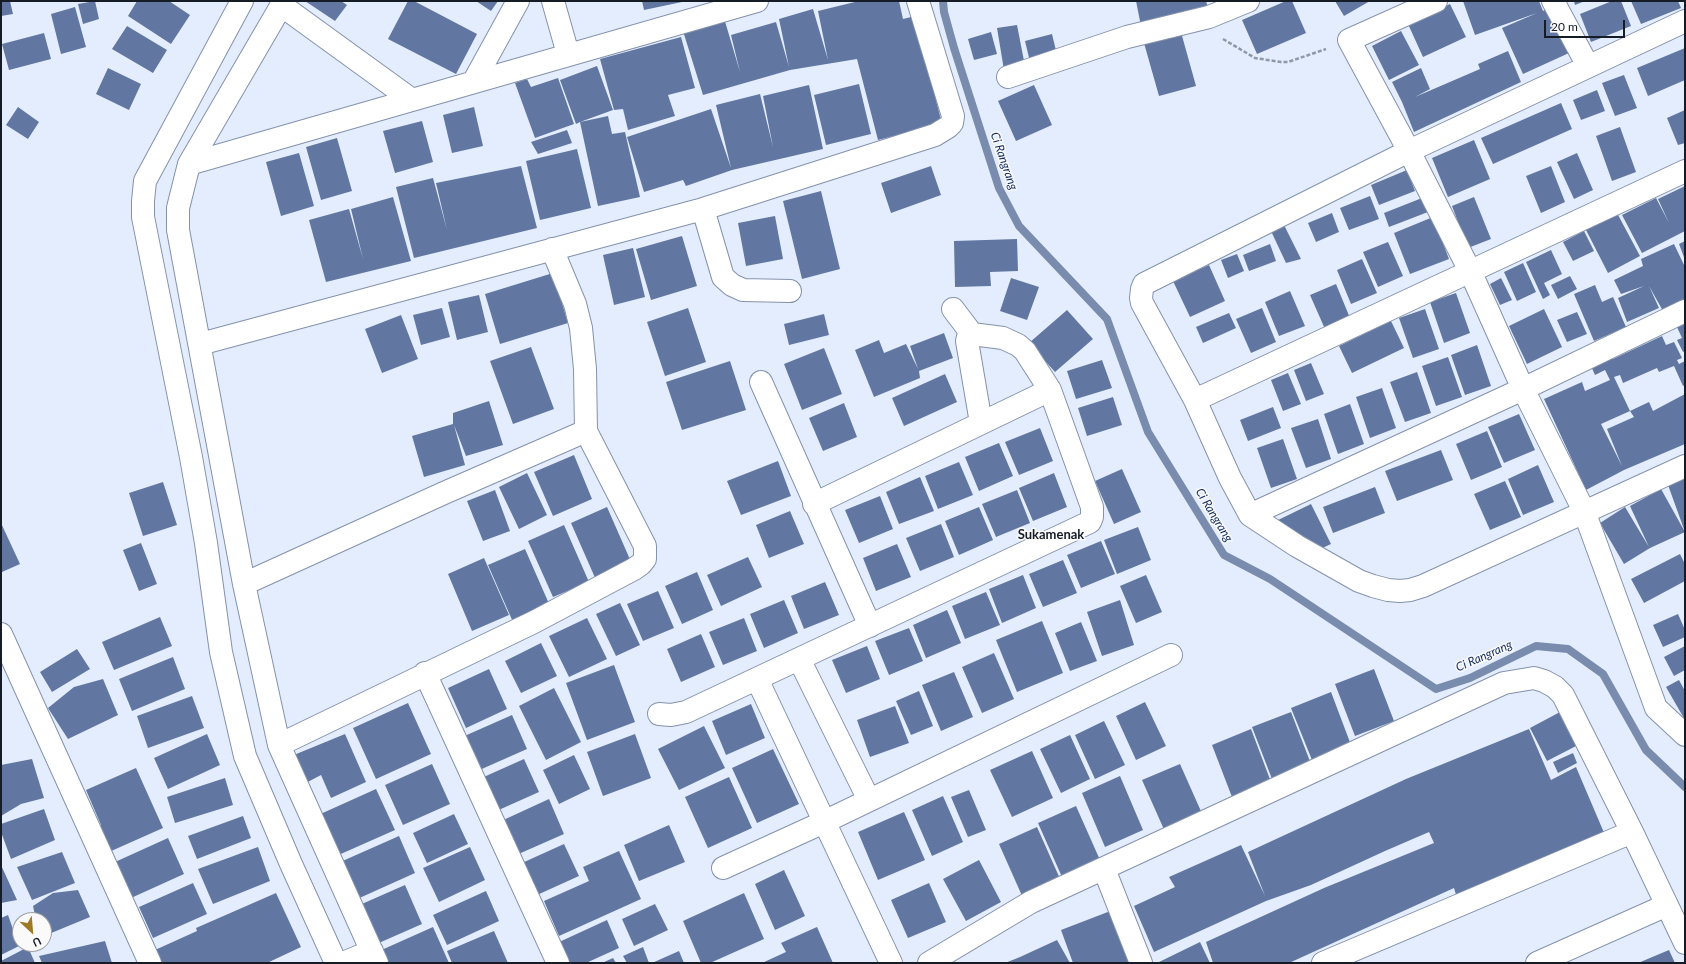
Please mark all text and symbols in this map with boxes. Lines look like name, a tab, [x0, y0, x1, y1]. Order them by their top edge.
scale bar	[1546, 12, 1627, 38]
text: 20 m	[1551, 19, 1578, 34]
water label: Ci Rangrang	[987, 130, 1021, 192]
water label: Ci Rangrang	[1192, 486, 1236, 544]
district label: Sukamenak	[1018, 527, 1084, 543]
water label: Ci Rangrang	[1454, 637, 1514, 675]
north arrow	[12, 912, 52, 952]
text: U	[31, 935, 44, 950]

